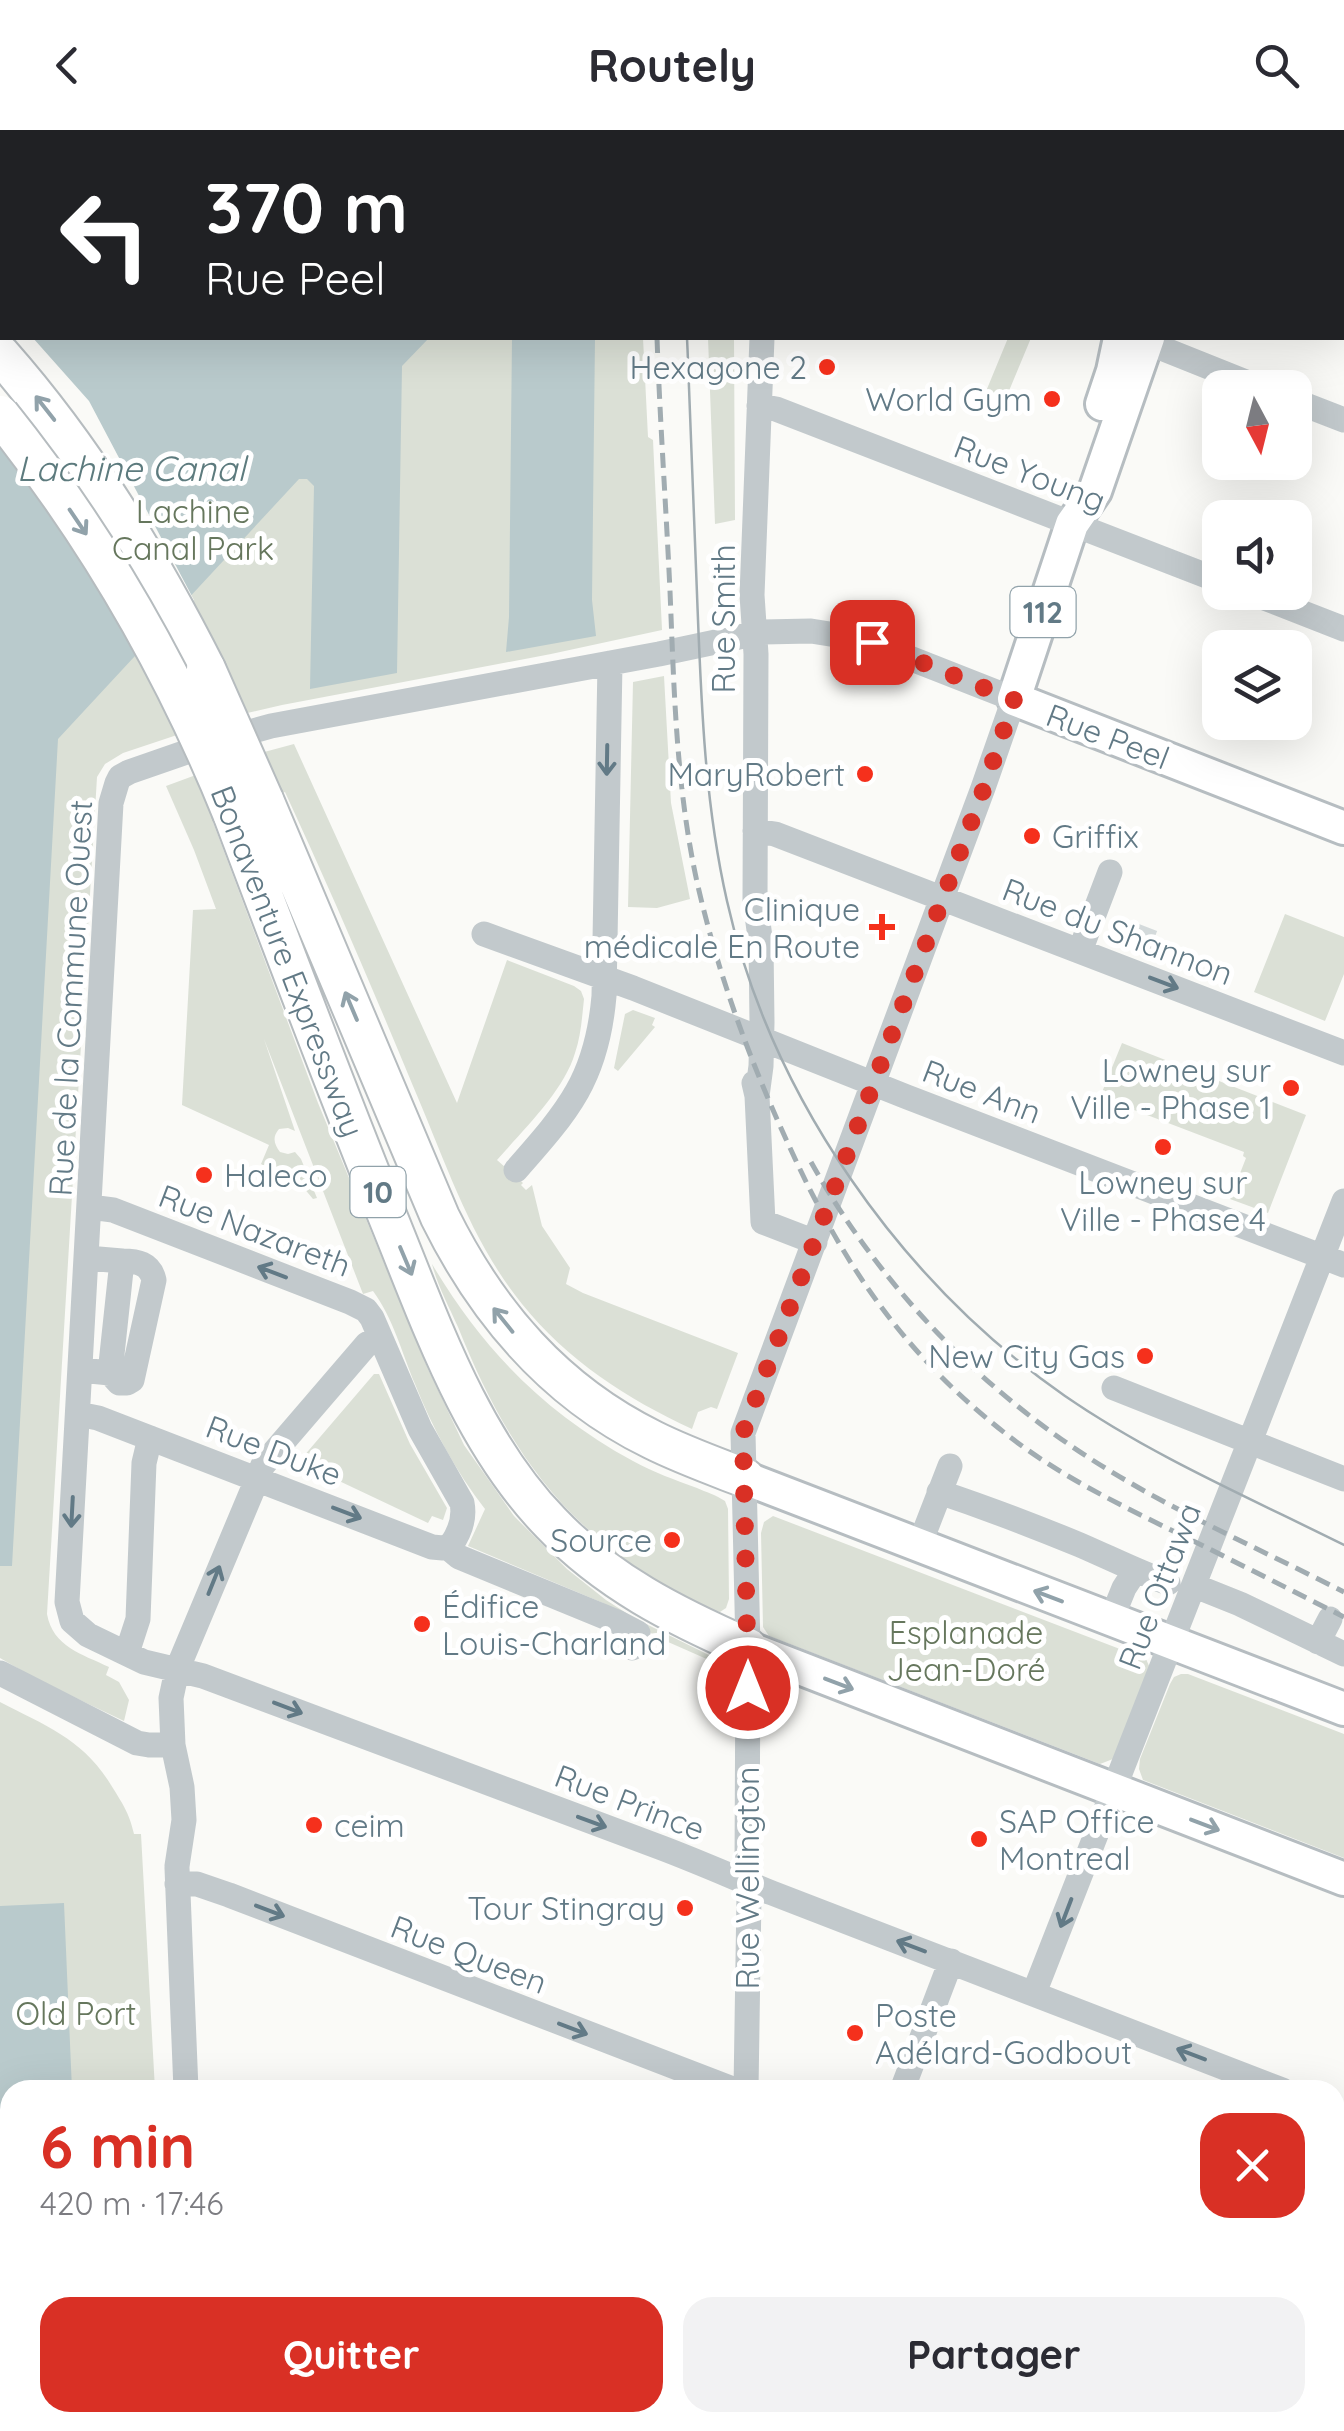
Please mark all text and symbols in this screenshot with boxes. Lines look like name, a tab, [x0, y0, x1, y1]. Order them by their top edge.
text: Routely	[588, 37, 756, 93]
icon: back	[40, 38, 95, 93]
icon: search	[1249, 38, 1304, 93]
text: 370 m	[205, 163, 408, 251]
icon: left	[40, 170, 170, 300]
text: Rue Peel	[205, 250, 386, 306]
place label: Hexagone 2	[630, 347, 807, 387]
marker: Hexagone 2	[816, 356, 838, 378]
north arrow	[1202, 370, 1312, 480]
map controls	[1202, 370, 1312, 740]
place label: World Gym	[865, 379, 1032, 419]
marker: World Gym	[1041, 388, 1063, 410]
one-way arrow	[34, 395, 55, 422]
street label: Rue Young	[949, 426, 1111, 520]
water label: Lachine Canal	[17, 446, 249, 490]
park label: Lachine Canal Park	[112, 491, 274, 568]
button: sound	[1202, 500, 1312, 610]
one-way arrow	[67, 508, 88, 536]
street label: Rue Smith	[703, 544, 743, 694]
road number: 112	[1010, 587, 1076, 637]
pin	[830, 600, 915, 685]
icon: arrive	[845, 615, 900, 670]
button: layers	[1202, 630, 1312, 740]
street label: Rue Peel	[1041, 694, 1175, 778]
one-way arrow	[598, 744, 617, 776]
place label: MaryRobert	[667, 754, 845, 794]
marker: MaryRobert	[854, 763, 876, 785]
street label: Bonaventure Expressway	[202, 780, 374, 1142]
street label: Rue de la Commune Ouest	[40, 799, 100, 1197]
place label: Griffix	[1052, 816, 1139, 856]
marker: Griffix	[1021, 825, 1043, 847]
street label: Rue du Shannon	[997, 869, 1239, 993]
place label: Clinique médicale En Route	[584, 889, 860, 966]
marker: Clinique médicale En Route	[869, 914, 895, 940]
one-way arrow	[1148, 976, 1179, 994]
one-way arrow	[340, 991, 358, 1022]
street label: Rue Ann	[917, 1050, 1047, 1132]
place label: Lowney sur Ville - Phase 1	[1070, 1050, 1271, 1127]
marker: Lowney sur Ville - Phase 1	[1280, 1077, 1302, 1099]
marker: Lowney sur Ville - Phase 4	[1152, 1136, 1174, 1158]
place label: Haleco	[224, 1155, 327, 1195]
place label: Lowney sur Ville - Phase 4	[1060, 1162, 1266, 1239]
marker: Haleco	[193, 1164, 215, 1186]
road number: 10	[350, 1167, 406, 1217]
street label: Rue Nazareth	[153, 1175, 357, 1285]
one-way arrow	[398, 1245, 416, 1275]
one-way arrow	[258, 1261, 288, 1279]
one-way arrow	[492, 1307, 514, 1333]
place label: New City Gas	[928, 1336, 1125, 1376]
marker: New City Gas	[1134, 1345, 1156, 1367]
street label: Rue Duke	[201, 1406, 347, 1494]
one-way arrow	[62, 1495, 81, 1527]
street label: Rue Ottawa	[1109, 1497, 1209, 1675]
one-way arrow	[331, 1506, 362, 1524]
place label: Source	[550, 1520, 652, 1560]
marker: Source	[661, 1529, 683, 1551]
one-way arrow	[206, 1565, 224, 1595]
place label: Édifice Louis-Charland	[442, 1586, 666, 1663]
one-way arrow	[1034, 1586, 1065, 1604]
park label: Esplanade Jean-Doré	[886, 1612, 1046, 1689]
marker: Édifice Louis-Charland	[411, 1613, 433, 1635]
position arrow	[696, 1636, 800, 1740]
one-way arrow	[822, 1676, 853, 1694]
one-way arrow	[272, 1700, 302, 1718]
street label: Rue Prince	[549, 1755, 711, 1849]
street label: Rue Wellington	[727, 1766, 767, 1990]
place label: SAP Office Montreal	[999, 1801, 1155, 1878]
place label: ceim	[334, 1805, 405, 1845]
marker: ceim	[303, 1814, 325, 1836]
one-way arrow	[576, 1814, 607, 1832]
one-way arrow	[1189, 1817, 1220, 1835]
marker: SAP Office Montreal	[968, 1828, 990, 1850]
place label: Tour Stingray	[467, 1888, 665, 1928]
marker: Tour Stingray	[674, 1897, 696, 1919]
one-way arrow	[1055, 1898, 1073, 1928]
one-way arrow	[254, 1903, 285, 1921]
street label: Rue Queen	[385, 1906, 553, 2002]
one-way arrow	[896, 1936, 927, 1954]
park label: Old Port	[16, 1993, 136, 2033]
place label: Poste Adélard-Godbout	[875, 1995, 1132, 2072]
one-way arrow	[556, 2021, 587, 2039]
marker: Poste Adélard-Godbout	[844, 2022, 866, 2044]
one-way arrow	[1176, 2044, 1207, 2062]
text: 6 min	[40, 2108, 195, 2183]
button: close	[1200, 2113, 1305, 2218]
text: 420 m · 17:46	[40, 2183, 224, 2223]
button: Quitter	[40, 2297, 663, 2412]
button: Partager	[683, 2297, 1305, 2412]

